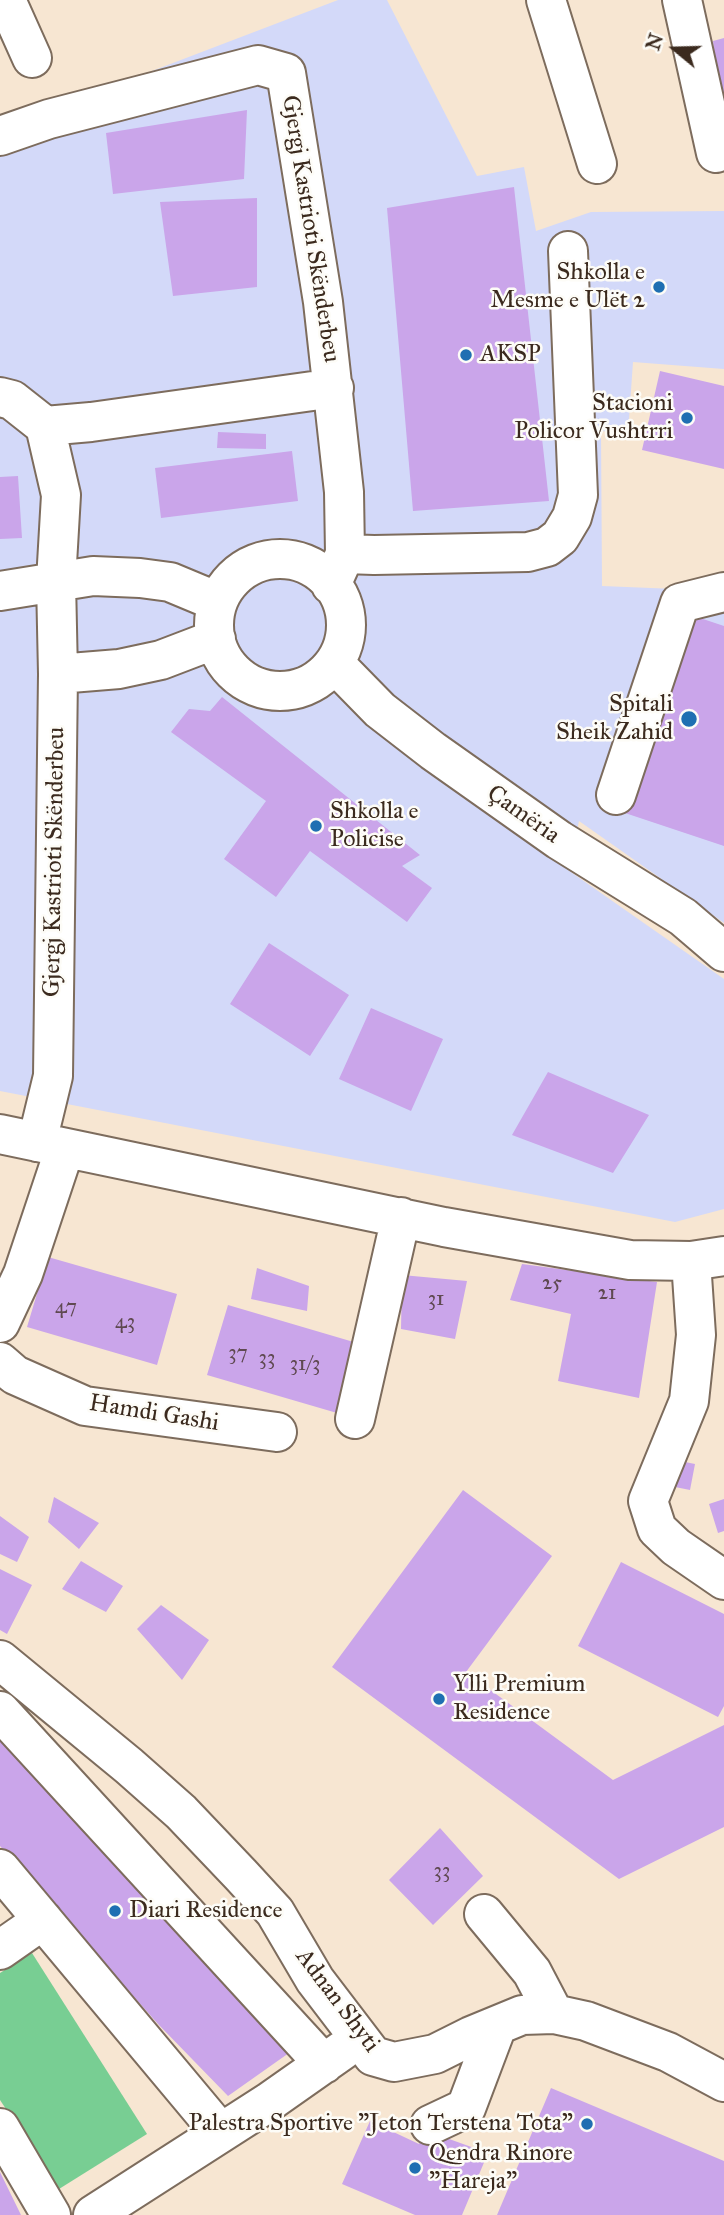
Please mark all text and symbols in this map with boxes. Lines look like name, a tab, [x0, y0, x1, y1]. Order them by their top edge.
north arrow	[640, 14, 710, 84]
text: N	[641, 31, 668, 53]
street label: Gjergj Kastrioti Skënderbeu	[275, 93, 345, 365]
place label: Shkolla e Mesme e Ulët 2	[490, 259, 645, 315]
marker: Shkolla e Mesme e Ulët 2	[651, 279, 667, 295]
place label: AKSP	[480, 341, 541, 369]
marker: AKSP	[458, 347, 474, 363]
place label: Stacioni Policor Vushtrri	[514, 390, 673, 446]
marker: Stacioni Policor Vushtrri	[679, 410, 695, 426]
place label: Spitali Sheik Zahid	[556, 691, 673, 747]
marker: Spitali Sheik Zahid	[679, 709, 699, 729]
street label: Gjergj Kastrioti Skënderbeu	[38, 727, 72, 997]
street label: Çamëria	[481, 780, 565, 850]
place label: Shkolla e Policise	[330, 798, 418, 854]
marker: Shkolla e Policise	[308, 818, 324, 834]
house number: 25	[542, 1271, 562, 1297]
house number: 21	[598, 1281, 616, 1307]
house number: 31	[428, 1287, 444, 1313]
house number: 47	[55, 1295, 77, 1321]
house number: 43	[115, 1310, 135, 1336]
house number: 37	[228, 1341, 248, 1367]
house number: 33	[259, 1346, 275, 1372]
house number: 31/3	[290, 1352, 320, 1378]
street label: Hamdi Gashi	[87, 1390, 221, 1438]
place label: Ylli Premium Residence	[453, 1671, 586, 1727]
marker: Ylli Premium Residence	[431, 1691, 447, 1707]
house number: 33	[434, 1859, 450, 1885]
place label: Diari Residence	[129, 1897, 283, 1925]
marker: Diari Residence	[107, 1903, 123, 1919]
street label: Adnan Shyti	[289, 1943, 385, 2059]
place label: Palestra Sportive "Jeton Terstena Tota"	[188, 2110, 573, 2138]
marker: Palestra Sportive "Jeton Terstena Tota"	[579, 2116, 595, 2132]
place label: Qendra Rinore "Hareja"	[429, 2140, 573, 2196]
marker: Qendra Rinore "Hareja"	[407, 2160, 423, 2176]

